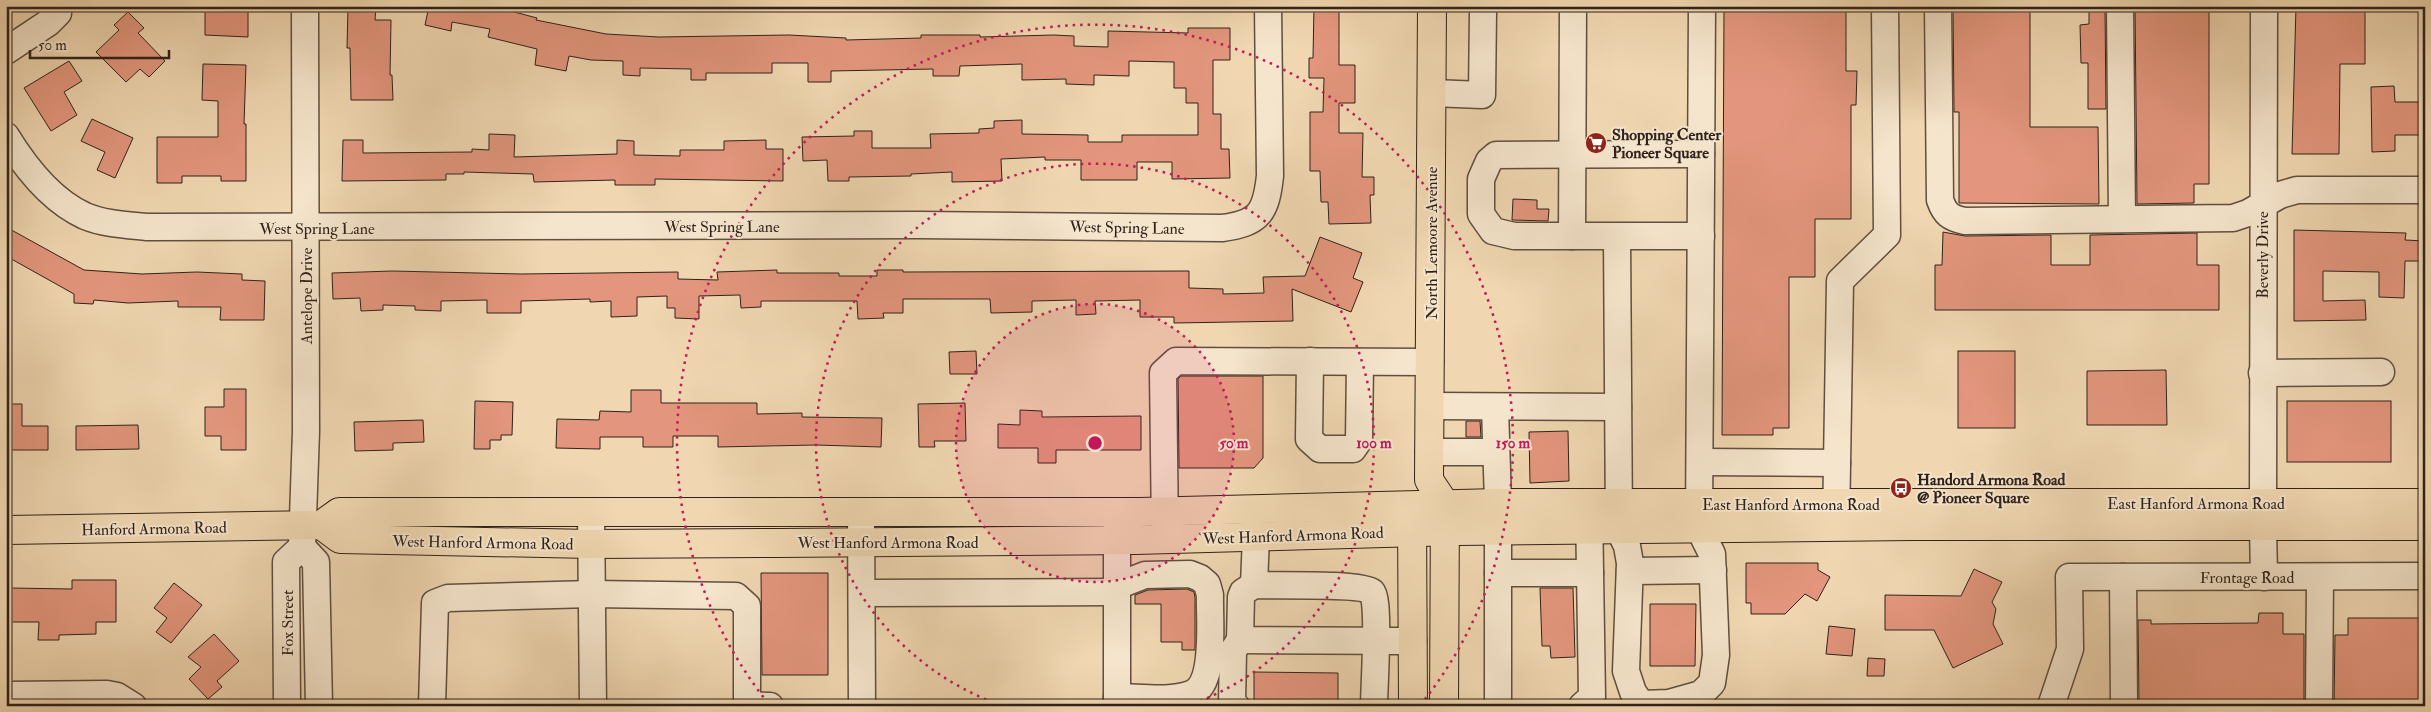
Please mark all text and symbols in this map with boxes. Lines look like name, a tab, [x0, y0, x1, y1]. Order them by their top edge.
scale bar	[30, 28, 169, 60]
text: 50 m	[38, 36, 67, 55]
place label: Shopping Center Pioneer Square	[1612, 125, 1722, 164]
supermarket icon: Shopping Center Pioneer Square	[1584, 131, 1608, 155]
street label: North Lemoore Avenue	[1422, 166, 1442, 319]
street label: Beverly Drive	[2253, 211, 2273, 299]
street label: West Spring Lane	[663, 217, 780, 238]
street label: West Spring Lane	[1068, 217, 1185, 240]
street label: West Spring Lane	[258, 219, 375, 240]
street label: Antelope Drive	[297, 247, 318, 345]
centre of rings	[1086, 434, 1104, 452]
text: 50 m	[1220, 434, 1249, 453]
text: 100 m	[1356, 434, 1392, 453]
text: 150 m	[1496, 434, 1530, 453]
place label: Handord Armona Road @ Pioneer Square	[1917, 470, 2066, 509]
bus stop icon: Handord Armona Road @ Pioneer Square	[1889, 476, 1913, 500]
street label: East Hanford Armona Road	[2107, 494, 2285, 514]
street label: East Hanford Armona Road	[1702, 495, 1880, 515]
street label: Hanford Armona Road	[81, 518, 227, 540]
street label: West Hanford Armona Road	[1201, 523, 1384, 549]
street label: West Hanford Armona Road	[391, 531, 574, 555]
street label: West Hanford Armona Road	[796, 533, 979, 553]
street label: Frontage Road	[2200, 568, 2294, 588]
street label: Fox Street	[278, 590, 298, 656]

